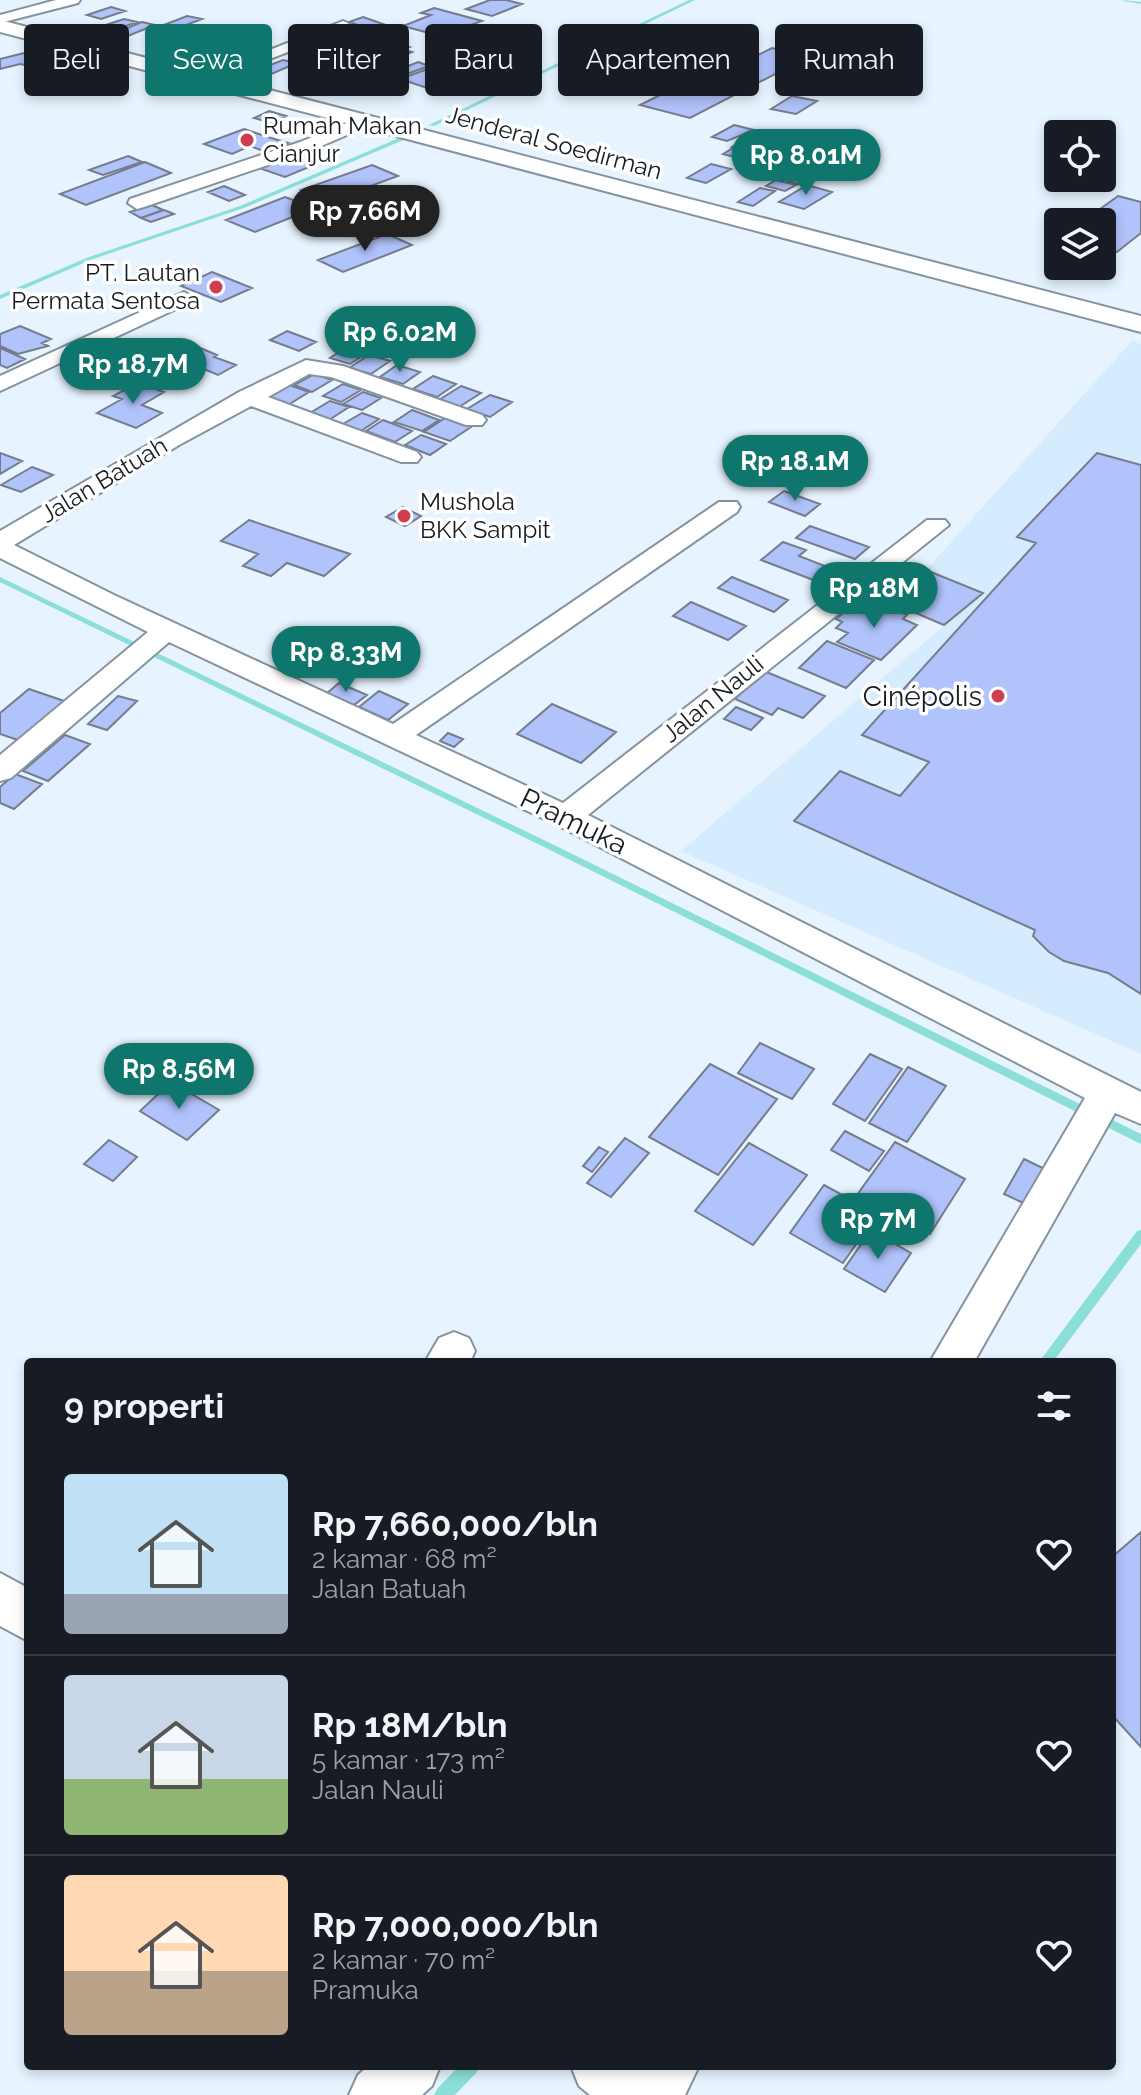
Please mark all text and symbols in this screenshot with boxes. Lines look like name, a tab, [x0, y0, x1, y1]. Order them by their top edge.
chip: Beli	[24, 24, 129, 96]
chip: Sewa	[145, 24, 272, 96]
chip: Filter	[288, 24, 409, 96]
chip: Baru	[425, 24, 542, 96]
chip: Apartemen	[558, 24, 759, 96]
chip: Rumah	[775, 24, 923, 96]
street label: Jenderal Soedirman	[443, 100, 665, 185]
place label: Rumah Makan Cianjur	[263, 111, 422, 168]
map controls	[1044, 120, 1116, 280]
button: locate	[1044, 120, 1116, 192]
pin: Rp 8.01M	[723, 129, 889, 197]
marker: Rumah Makan Cianjur	[238, 131, 256, 149]
text: Rp 8.01M	[750, 140, 862, 170]
pin: Rp 7.66M	[282, 185, 448, 253]
text: Rp 7.66M	[309, 196, 421, 226]
button: layers	[1044, 208, 1116, 280]
place label: PT. Lautan Permata Sentosa	[11, 258, 200, 315]
marker: PT. Lautan Permata Sentosa	[207, 278, 225, 296]
pin: Rp 6.02M	[317, 306, 483, 374]
text: Rp 6.02M	[343, 317, 457, 347]
pin: Rp 18.7M	[50, 338, 216, 406]
text: Rp 18.7M	[78, 349, 188, 379]
street label: Jalan Batuah	[35, 430, 172, 529]
pin: Rp 18.1M	[712, 435, 878, 503]
text: Rp 18.1M	[740, 446, 850, 476]
place label: Mushola BKK Sampit	[420, 487, 550, 544]
marker: Mushola BKK Sampit	[395, 507, 413, 525]
pin: Rp 18M	[809, 562, 939, 630]
text: Rp 18M	[829, 573, 919, 603]
pin: Rp 8.33M	[263, 626, 429, 694]
text: Rp 8.33M	[290, 637, 402, 667]
street label: Jalan Nauli	[656, 649, 769, 748]
place label: Cinépolis	[863, 680, 982, 713]
marker: Cinépolis	[989, 687, 1007, 705]
street label: Pramuka	[515, 781, 633, 861]
pin: Rp 8.56M	[96, 1043, 262, 1111]
text: Rp 8.56M	[122, 1054, 236, 1084]
pin: Rp 7M	[822, 1193, 934, 1261]
text: Rp 7M	[840, 1204, 916, 1234]
icon: filters	[1032, 1384, 1076, 1428]
text: 9 properti	[64, 1386, 224, 1426]
text: Rp 7,660,000/bln	[312, 1504, 598, 1544]
icon: home	[128, 1506, 224, 1602]
icon: heart	[1032, 1532, 1076, 1576]
text: 2 kamar · 68 m²	[312, 1544, 497, 1574]
text: Jalan Batuah	[312, 1574, 466, 1604]
text: Rp 18M/bln	[312, 1705, 508, 1745]
icon: home	[128, 1707, 224, 1803]
icon: heart	[1032, 1733, 1076, 1777]
text: 5 kamar · 173 m²	[312, 1745, 505, 1775]
text: Jalan Nauli	[312, 1775, 444, 1805]
text: Rp 7,000,000/bln	[312, 1905, 599, 1945]
icon: home	[128, 1907, 224, 2003]
icon: heart	[1032, 1933, 1076, 1977]
text: 2 kamar · 70 m²	[312, 1945, 495, 1975]
text: Pramuka	[312, 1975, 419, 2005]

